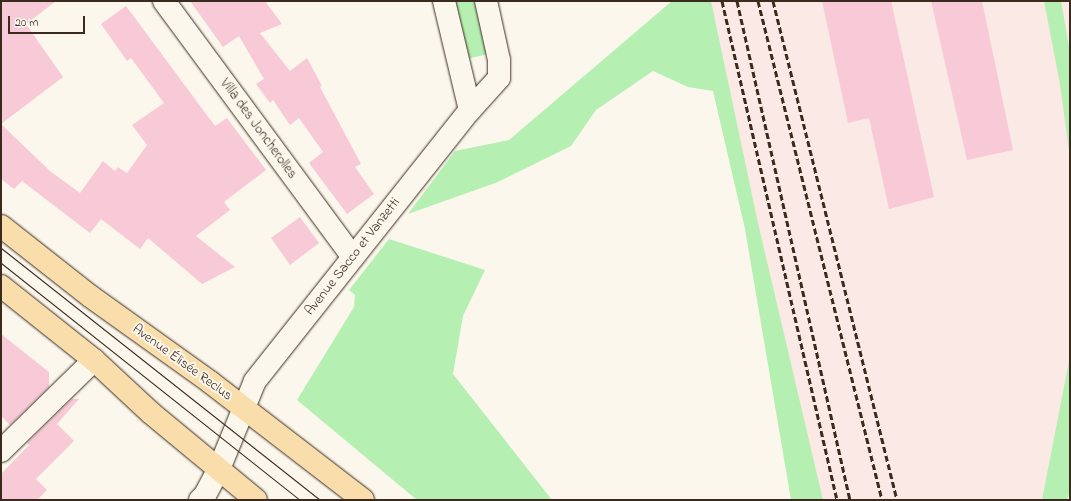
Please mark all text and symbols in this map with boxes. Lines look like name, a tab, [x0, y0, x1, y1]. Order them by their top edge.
scale bar	[10, 8, 87, 34]
text: 20 m	[15, 14, 38, 32]
street label: Villa des Joncherolles	[216, 76, 300, 182]
street label: Avenue Sacco et Vanzetti	[302, 195, 404, 319]
street label: Avenue Élisée Reclus	[129, 321, 235, 405]

